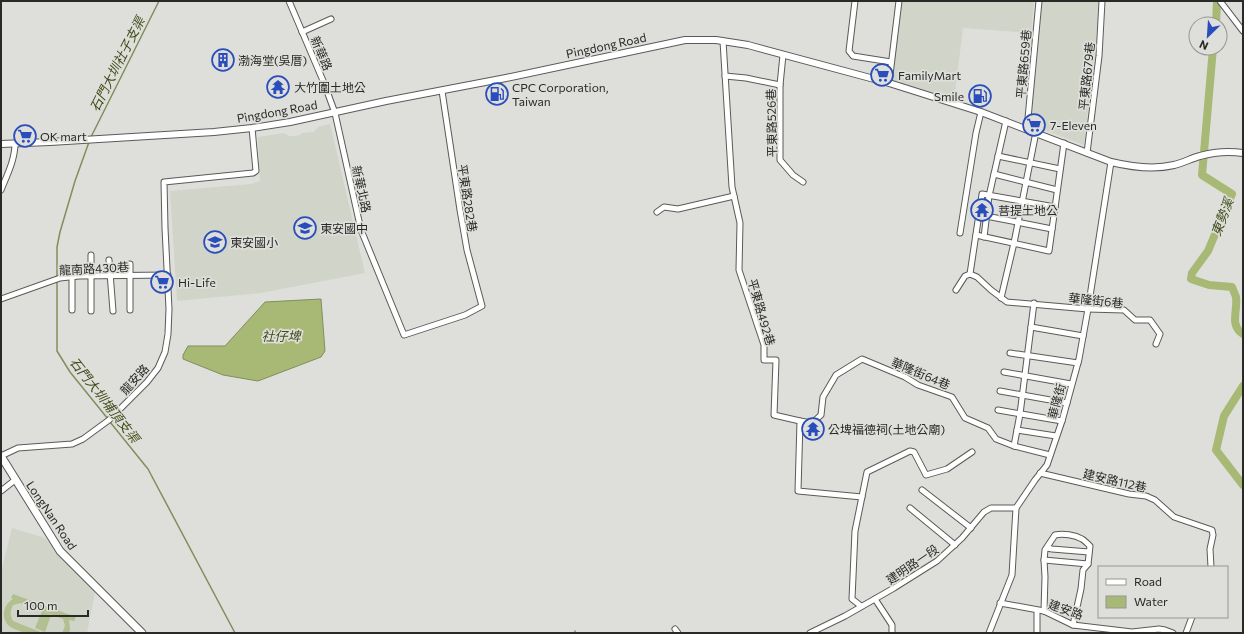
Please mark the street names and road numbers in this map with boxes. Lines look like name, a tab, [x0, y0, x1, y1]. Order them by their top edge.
street label: 平東路659巷	[1013, 29, 1033, 99]
street label: Pingdong Road	[565, 30, 647, 60]
street label: 新華路	[309, 34, 335, 72]
street label: 平東路679巷	[1075, 41, 1097, 111]
street label: 平東路526巷	[763, 88, 779, 158]
street label: Pingdong Road	[236, 97, 319, 125]
street label: 平東路282巷	[456, 163, 480, 233]
street label: 新華北路	[350, 164, 374, 214]
street label: 龍南路430巷	[59, 259, 129, 277]
street label: 平東路492巷	[746, 277, 778, 347]
street label: 華隆街6巷	[1068, 290, 1124, 310]
street label: 華隆街64巷	[889, 354, 953, 392]
street label: 龍安路	[117, 361, 151, 397]
street label: 華隆街	[1045, 382, 1067, 420]
street label: 建安路112巷	[1082, 466, 1148, 494]
street label: LongNan Road	[24, 478, 80, 552]
street label: 建明路一段	[883, 541, 941, 587]
street label: 建安路	[1047, 597, 1085, 621]

